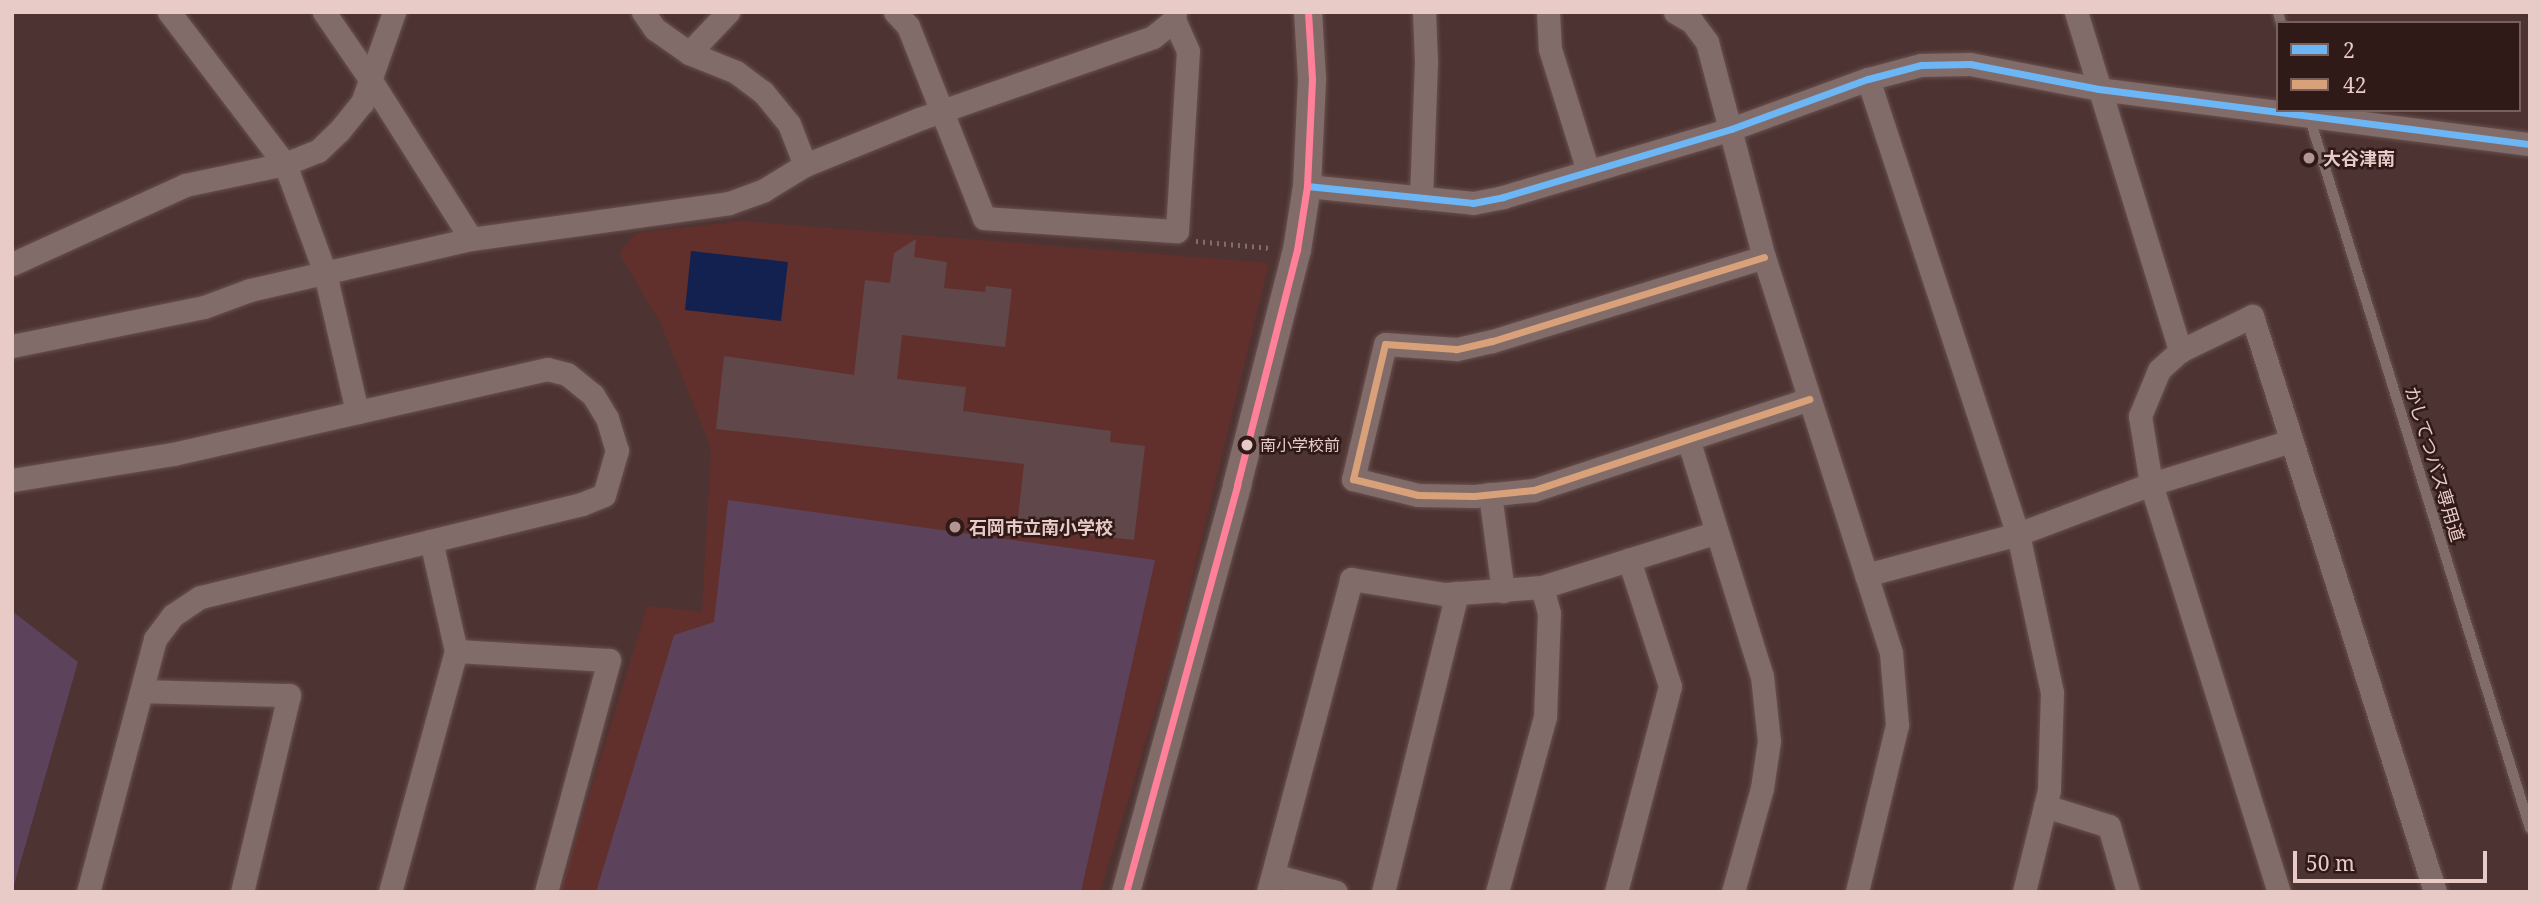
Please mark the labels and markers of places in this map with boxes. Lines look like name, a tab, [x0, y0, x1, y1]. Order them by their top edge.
place label: 大谷津南	[2323, 147, 2395, 169]
marker: 大谷津南	[2301, 150, 2317, 166]
place label: 南小学校前	[1260, 435, 1340, 455]
marker: 南小学校前	[1240, 438, 1254, 452]
place label: 石岡市立南小学校	[969, 516, 1113, 538]
marker: 石岡市立南小学校	[947, 519, 963, 535]

